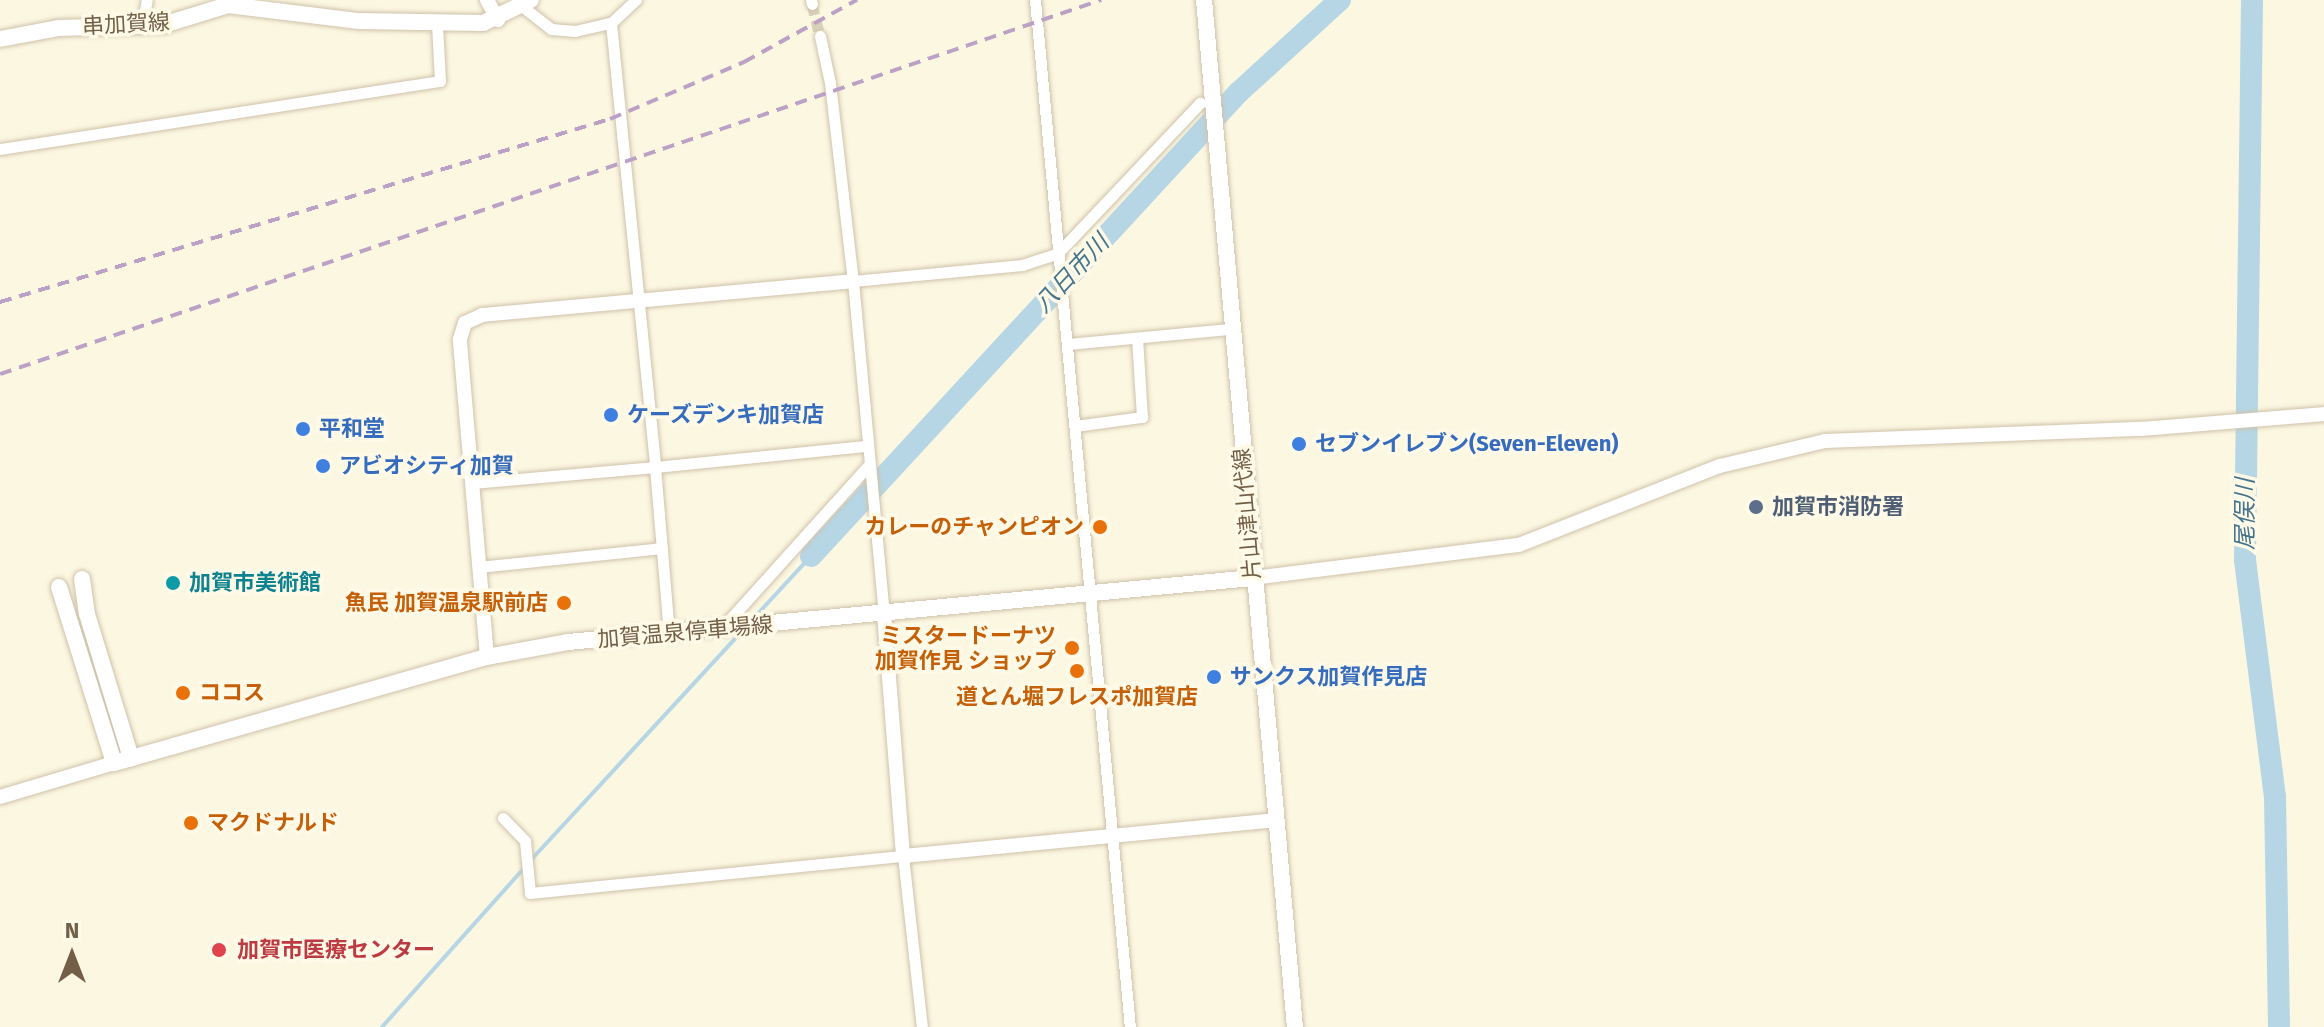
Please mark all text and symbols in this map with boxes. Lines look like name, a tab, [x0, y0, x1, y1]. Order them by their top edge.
street label: 串加賀線	[81, 9, 171, 39]
water label: 八日市川	[1029, 229, 1115, 319]
place label: ケーズデンキ加賀店	[627, 402, 825, 428]
marker: ケーズデンキ加賀店	[602, 406, 620, 424]
place label: 平和堂	[319, 416, 385, 442]
marker: 平和堂	[294, 420, 312, 438]
place label: セブンイレブン(Seven-Eleven)	[1315, 431, 1618, 457]
marker: セブンイレブン(Seven-Eleven)	[1290, 435, 1308, 453]
street label: 片山津山代線	[1228, 447, 1266, 581]
place label: アビオシティ加賀	[339, 453, 515, 479]
marker: アビオシティ加賀	[314, 457, 332, 475]
water label: 尾俣川	[2232, 478, 2260, 550]
place label: 加賀市消防署	[1772, 494, 1904, 520]
marker: 加賀市消防署	[1747, 498, 1765, 516]
place label: カレーのチャンピオン	[864, 514, 1084, 540]
marker: カレーのチャンピオン	[1091, 518, 1109, 536]
place label: 加賀市美術館	[189, 570, 321, 596]
marker: 加賀市美術館	[164, 574, 182, 592]
place label: 魚民 加賀温泉駅前店	[345, 590, 548, 616]
marker: 魚民 加賀温泉駅前店	[555, 594, 573, 612]
street label: 加賀温泉停車場線	[596, 611, 774, 653]
place label: ミスタードーナツ 加賀作見 ショップ	[875, 622, 1056, 674]
marker: ミスタードーナツ 加賀作見 ショップ	[1063, 639, 1081, 657]
marker: 道とん堀フレスポ加賀店	[1068, 662, 1086, 680]
place label: サンクス加賀作見店	[1230, 664, 1428, 690]
marker: サンクス加賀作見店	[1205, 668, 1223, 686]
place label: ココス	[199, 680, 265, 706]
marker: ココス	[174, 684, 192, 702]
place label: 道とん堀フレスポ加賀店	[956, 684, 1198, 710]
place label: マクドナルド	[207, 810, 339, 836]
marker: マクドナルド	[182, 814, 200, 832]
north arrow	[32, 915, 112, 995]
text: N	[65, 917, 79, 944]
place label: 加賀市医療センター	[237, 937, 435, 963]
marker: 加賀市医療センター	[208, 939, 230, 961]

